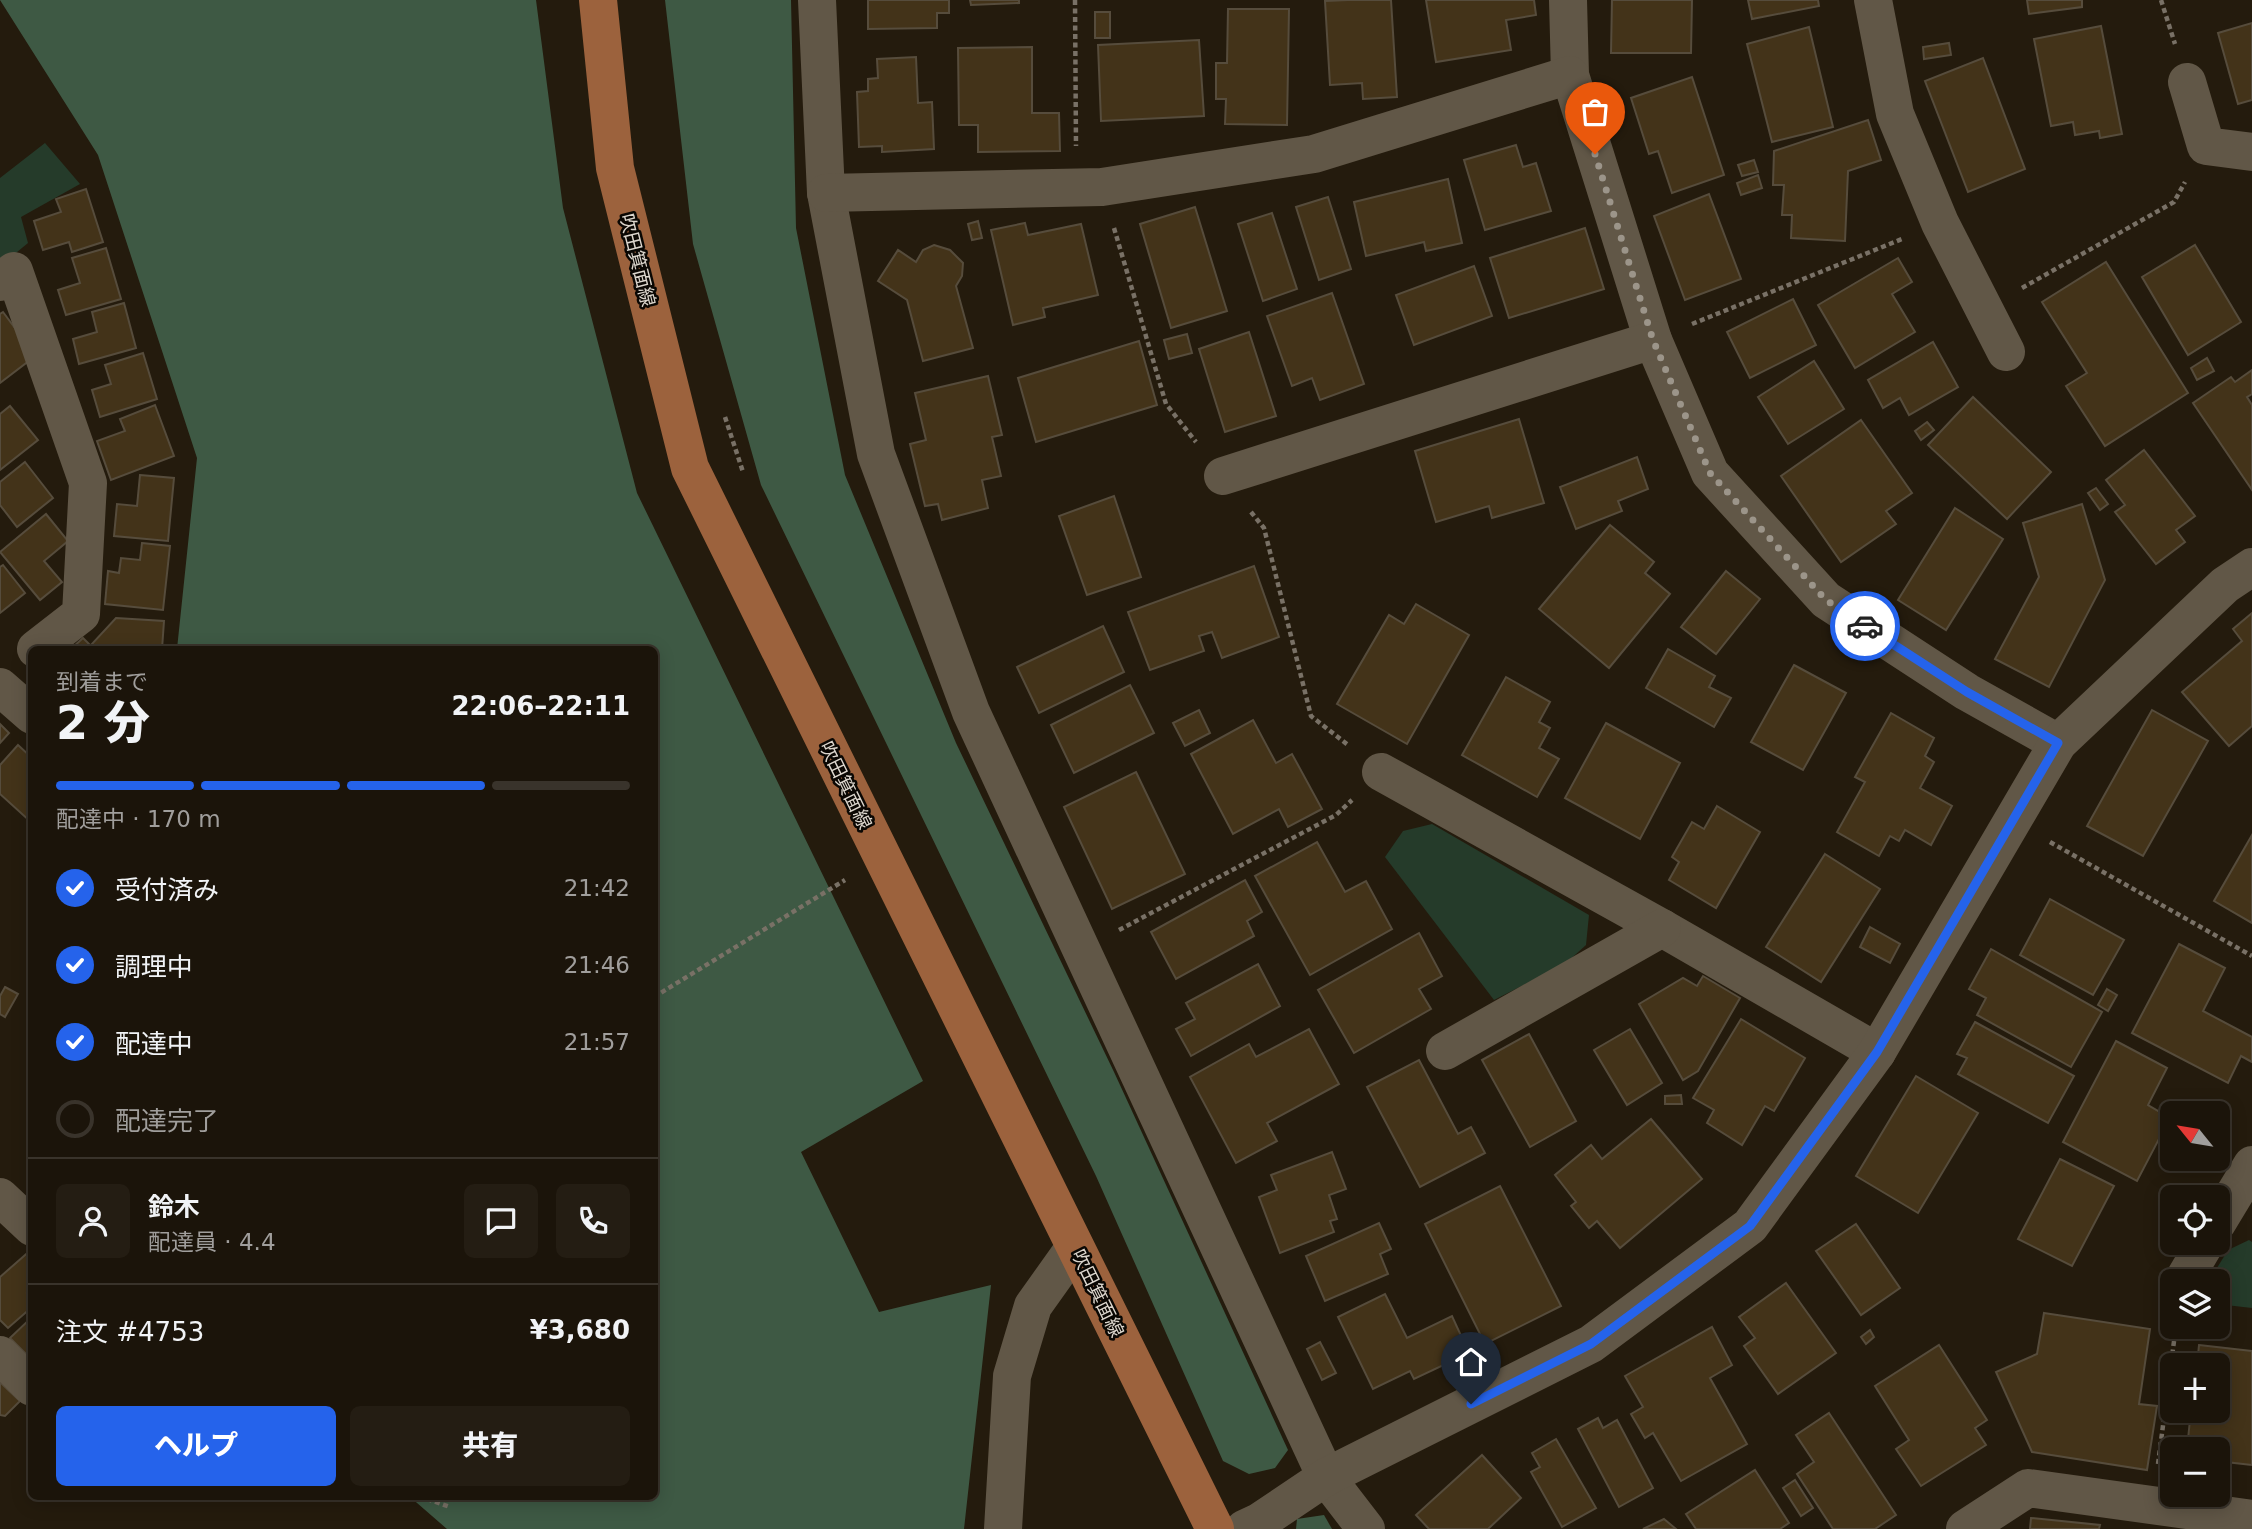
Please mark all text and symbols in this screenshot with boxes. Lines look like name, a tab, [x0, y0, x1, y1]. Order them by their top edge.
pin	[1565, 82, 1625, 154]
icon: bag	[1576, 93, 1614, 131]
street label: 吹田箕面線	[616, 211, 660, 309]
courier	[1830, 591, 1900, 661]
icon: car	[1846, 607, 1884, 645]
text: 到着まで	[56, 669, 148, 695]
text: 22:06–22:11	[451, 691, 630, 721]
text: 2 分	[56, 696, 150, 750]
street label: 吹田箕面線	[815, 737, 877, 833]
text: 配達中 · 170 m	[56, 806, 221, 832]
icon: check	[56, 869, 94, 907]
text: 受付済み	[115, 875, 219, 905]
text: 21:42	[564, 875, 630, 901]
icon: check	[56, 946, 94, 984]
text: 調理中	[115, 952, 193, 982]
text: 21:46	[564, 952, 630, 978]
icon: check	[56, 1023, 94, 1061]
text: 配達中	[115, 1029, 193, 1059]
text: 21:57	[564, 1029, 630, 1055]
north arrow	[2160, 1101, 2230, 1171]
map controls	[2160, 1101, 2230, 1507]
text: 配達完了	[115, 1106, 219, 1136]
button: person	[56, 1184, 130, 1258]
button: chat	[464, 1184, 538, 1258]
button: phone	[556, 1184, 630, 1258]
button: locate	[2160, 1185, 2230, 1255]
text: 鈴木	[148, 1192, 200, 1222]
text: 配達員 · 4.4	[148, 1229, 276, 1255]
street label: 吹田箕面線	[1067, 1245, 1129, 1341]
button: layers	[2160, 1269, 2230, 1339]
text: ¥3,680	[530, 1315, 630, 1345]
text: 注文 #4753	[56, 1317, 204, 1347]
pin	[1441, 1332, 1501, 1404]
icon: home	[1452, 1343, 1490, 1381]
button: +	[2160, 1353, 2230, 1423]
button: ヘルプ	[56, 1406, 336, 1486]
button: 共有	[350, 1406, 630, 1486]
button: −	[2160, 1437, 2230, 1507]

